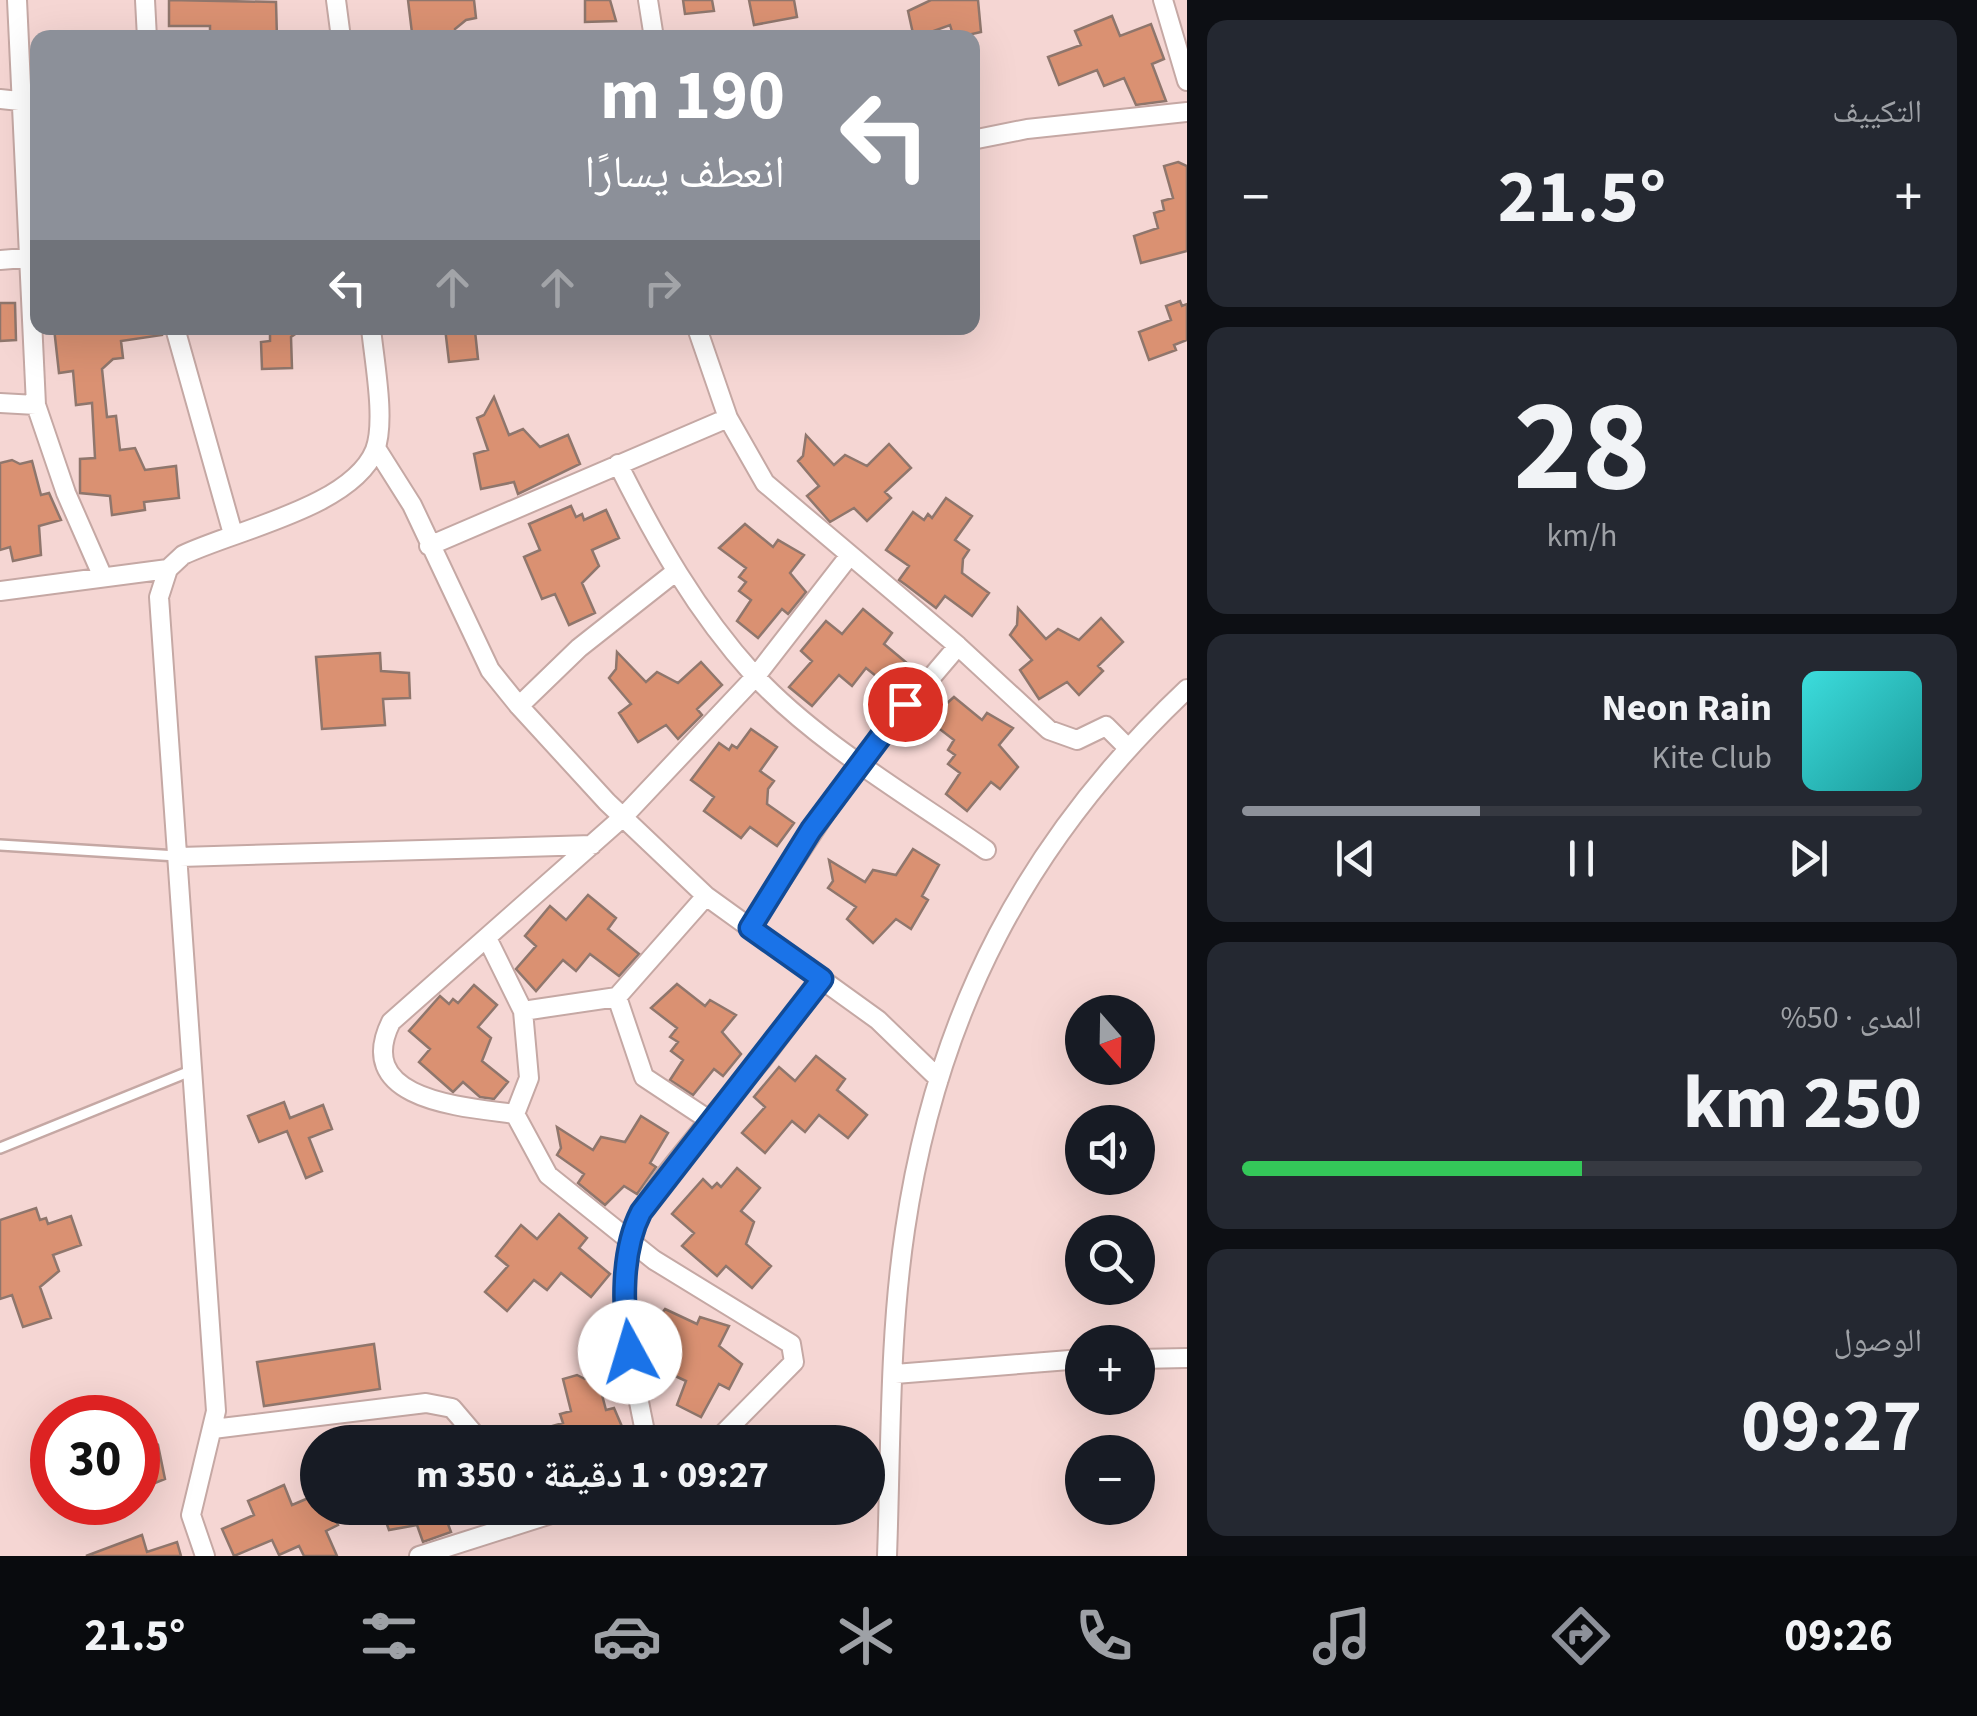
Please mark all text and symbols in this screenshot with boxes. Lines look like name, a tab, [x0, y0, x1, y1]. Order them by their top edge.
text: 190 m	[600, 46, 785, 146]
icon: left	[820, 70, 950, 200]
text: التكييف	[1832, 89, 1922, 135]
text: انعطف يسارًا	[584, 141, 785, 205]
text: 21.5°	[1498, 144, 1666, 251]
text: −	[1242, 159, 1269, 237]
text: +	[1895, 159, 1922, 237]
icon: left	[320, 260, 375, 315]
icon: ahead	[425, 260, 480, 315]
icon: ahead	[530, 260, 585, 315]
icon: right	[635, 260, 690, 315]
text: 28	[1513, 355, 1651, 540]
text: km/h	[1547, 513, 1618, 559]
pin	[863, 662, 948, 747]
icon: arrive	[878, 677, 933, 732]
text: Neon Rain	[1601, 681, 1772, 735]
text: Kite Club	[1651, 735, 1772, 781]
icon: previous	[1328, 831, 1383, 886]
icon: pause	[1554, 831, 1609, 886]
icon: next	[1781, 831, 1836, 886]
north arrow	[1065, 995, 1155, 1085]
map controls	[1065, 995, 1155, 1525]
text: المدى · 50%	[1780, 995, 1922, 1041]
text: 250 km	[1683, 1050, 1922, 1157]
button: sound	[1065, 1105, 1155, 1195]
button: search	[1065, 1215, 1155, 1305]
position arrow	[578, 1300, 682, 1404]
text: الوصول	[1833, 1318, 1922, 1364]
button: +	[1065, 1325, 1155, 1415]
text: 09:27	[1741, 1373, 1922, 1480]
speed limit sign: 30	[30, 1395, 160, 1525]
button: −	[1065, 1435, 1155, 1525]
text: 09:27 · 1 دقيقة · 350 m	[416, 1448, 769, 1502]
icon: filters	[354, 1601, 424, 1671]
icon: car	[592, 1601, 662, 1671]
icon: climate	[831, 1601, 901, 1671]
icon: phone	[1069, 1601, 1139, 1671]
icon: music	[1307, 1601, 1377, 1671]
icon: directions	[1546, 1601, 1616, 1671]
text: 21.5°	[84, 1604, 186, 1668]
text: 09:26	[1784, 1604, 1893, 1668]

